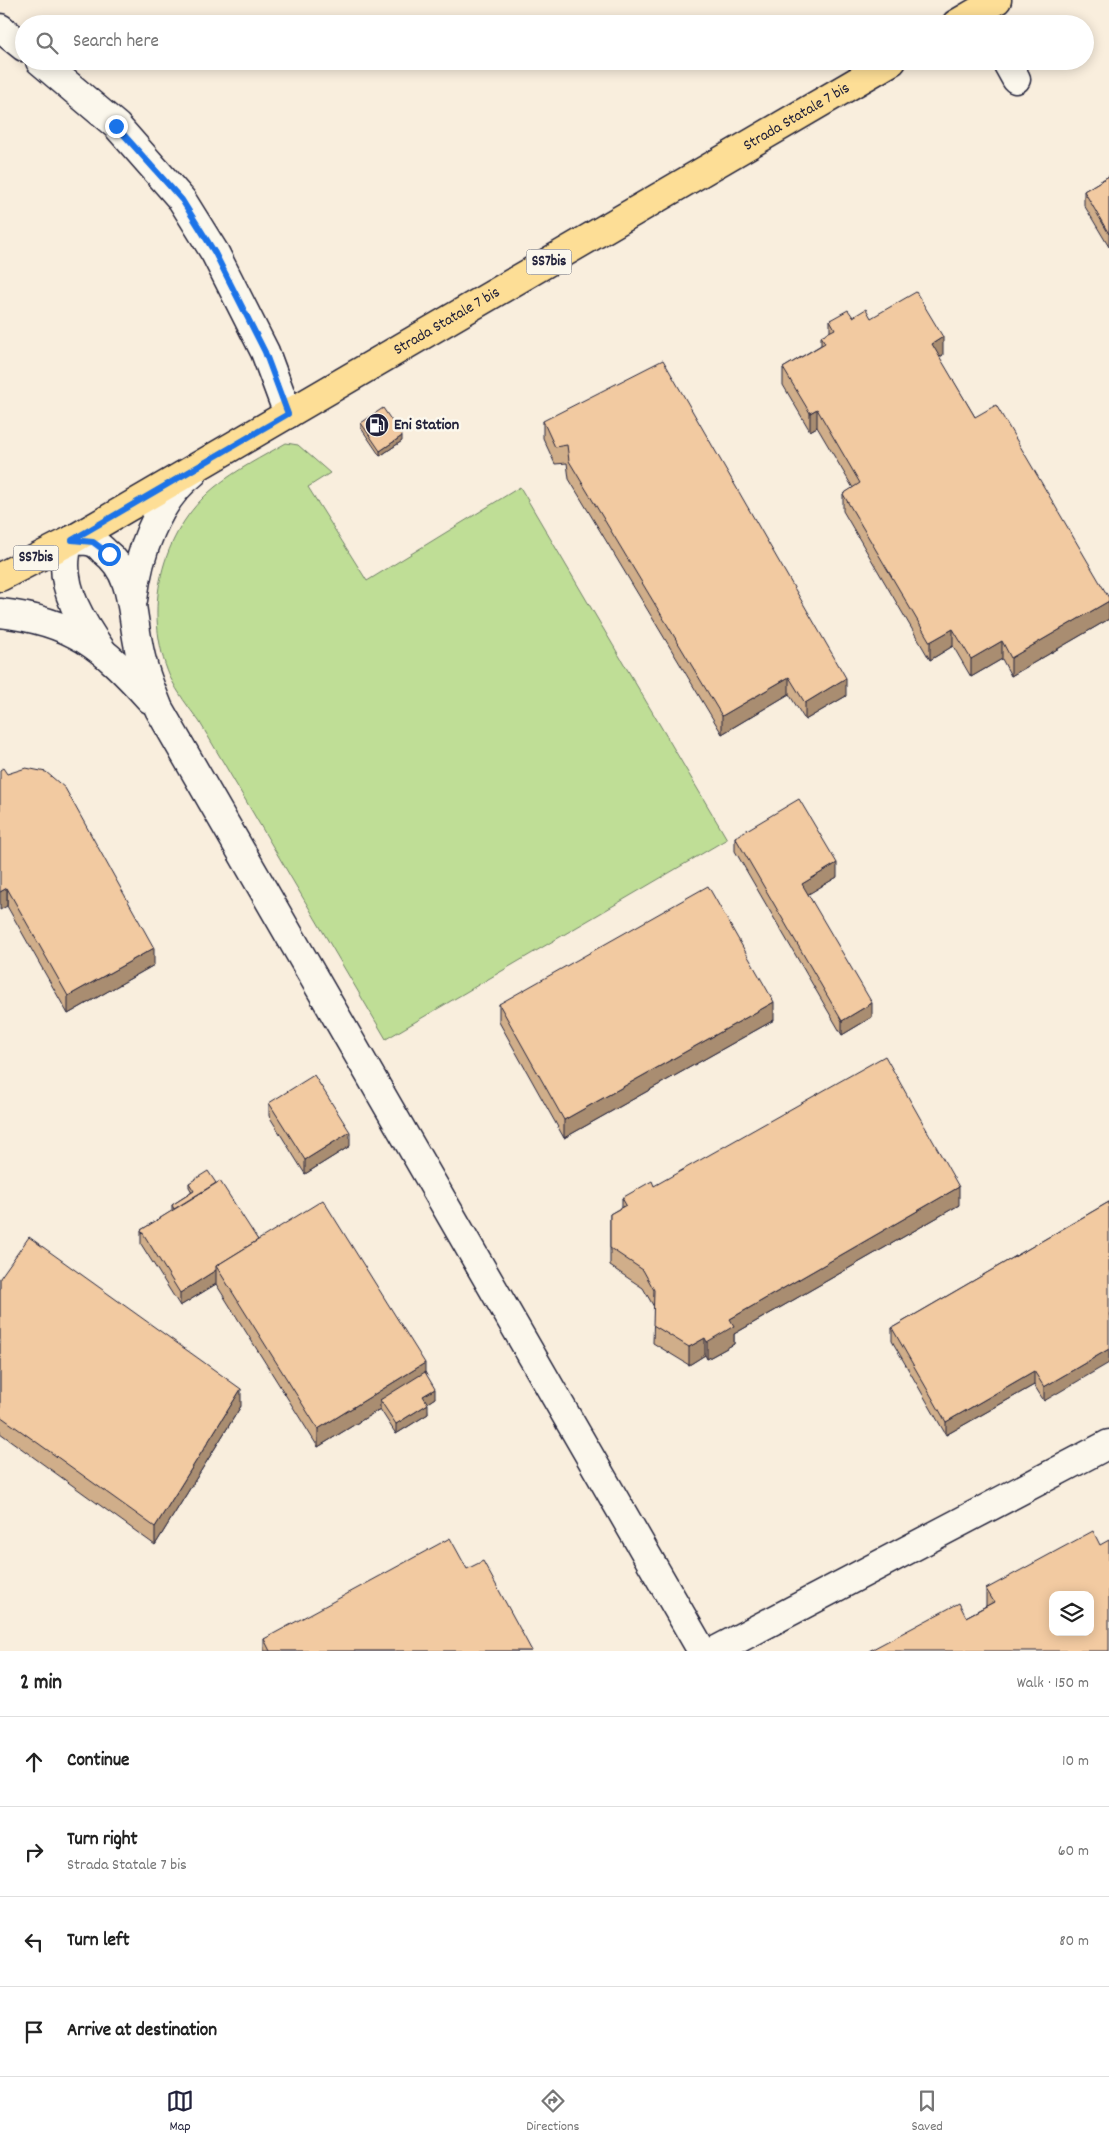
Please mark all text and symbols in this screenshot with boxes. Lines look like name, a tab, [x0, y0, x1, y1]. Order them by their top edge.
search box	[15, 15, 1094, 70]
icon: search	[33, 29, 61, 57]
text: Search here	[73, 29, 159, 56]
street label: Strada Statale 7 bis	[739, 76, 854, 157]
route end	[105, 115, 128, 138]
road number: SS7bis	[526, 250, 572, 274]
street label: Strada Statale 7 bis	[389, 281, 505, 361]
fuel station icon: Eni Station	[364, 412, 390, 438]
place label: Eni Station	[394, 414, 459, 437]
route start	[98, 543, 121, 566]
road number: SS7bis	[14, 546, 58, 570]
map controls	[1049, 1591, 1094, 1636]
button: layers	[1049, 1591, 1094, 1636]
text: 2 min	[20, 1669, 62, 1699]
text: Walk · 150 m	[1017, 1672, 1089, 1695]
icon: ahead	[20, 1748, 48, 1776]
text: Continue	[67, 1748, 129, 1775]
text: 10 m	[1062, 1750, 1089, 1773]
text: Turn right	[67, 1827, 138, 1854]
icon: right	[20, 1838, 48, 1866]
text: 60 m	[1058, 1840, 1089, 1863]
text: Strada Statale 7 bis	[67, 1854, 187, 1877]
icon: left	[20, 1928, 48, 1956]
text: Turn left	[67, 1928, 130, 1955]
text: 80 m	[1059, 1930, 1089, 1953]
icon: arrive	[20, 2018, 48, 2046]
text: Arrive at destination	[67, 2018, 217, 2045]
tab: Map	[166, 2087, 194, 2137]
tab: Directions	[526, 2087, 579, 2137]
tab: Saved	[912, 2087, 943, 2137]

